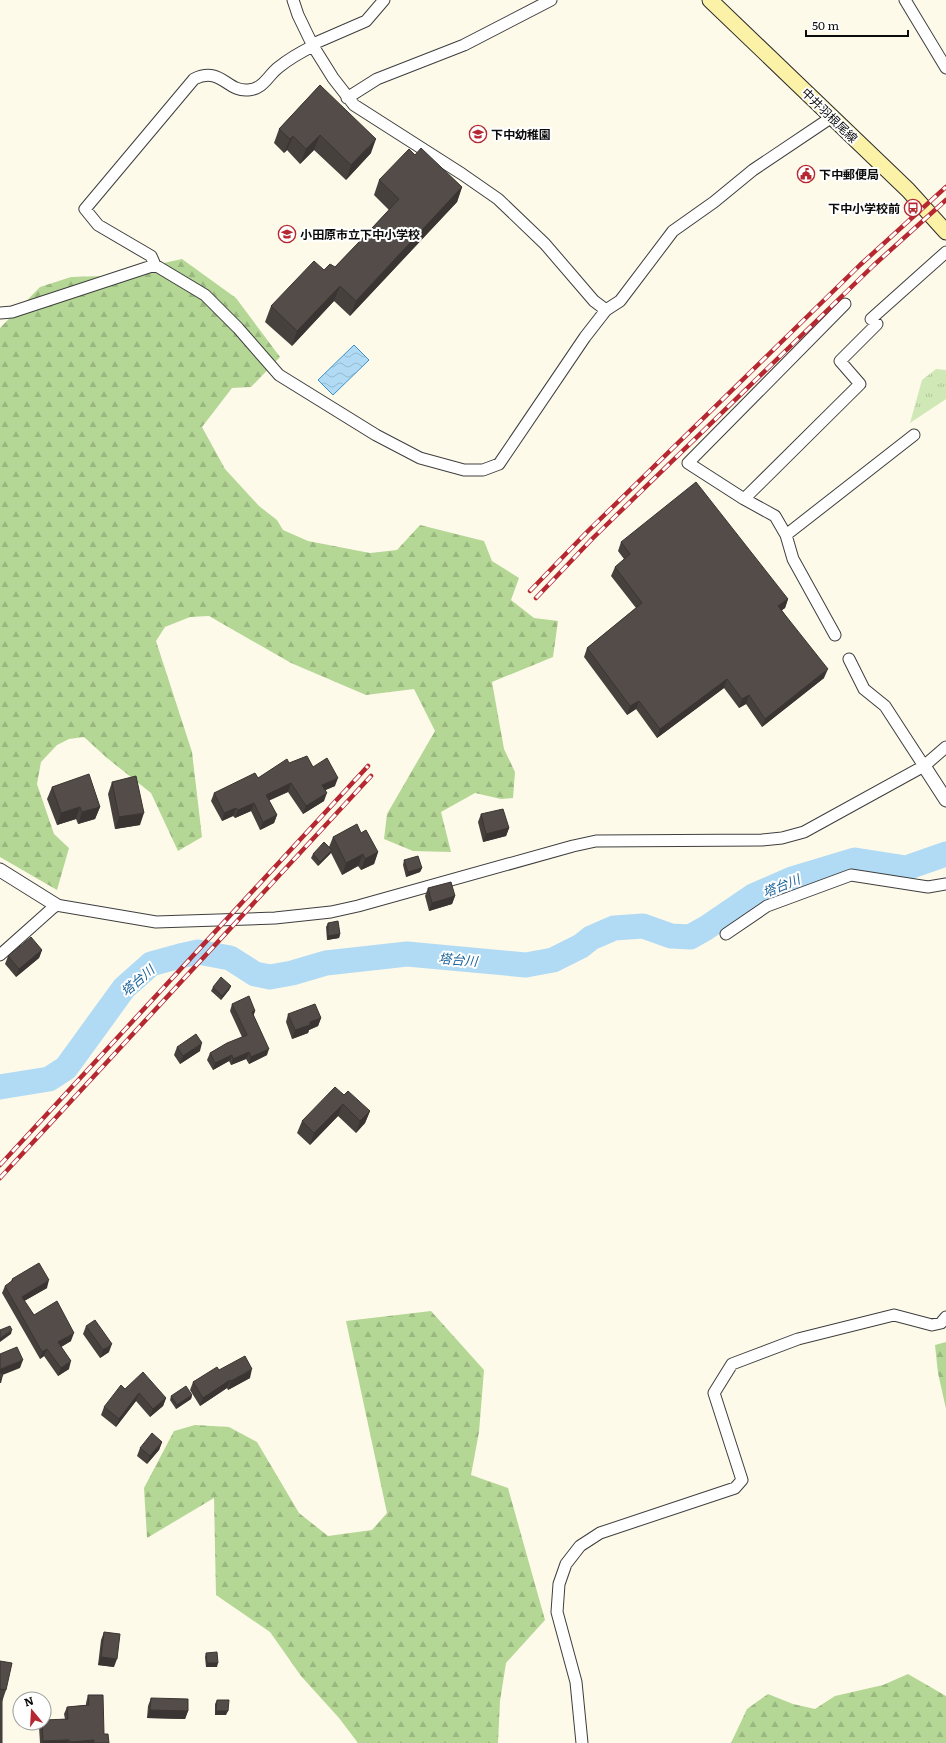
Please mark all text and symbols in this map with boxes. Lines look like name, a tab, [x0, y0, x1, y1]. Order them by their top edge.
scale bar	[806, 12, 908, 38]
text: 50 m	[812, 16, 839, 34]
street label: 中井羽根尾線	[798, 84, 862, 146]
school or university icon: 下中幼稚園	[468, 124, 488, 144]
place label: 下中幼稚園	[491, 125, 551, 143]
public building icon: 下中郵便局	[796, 164, 816, 184]
place label: 下中郵便局	[819, 165, 879, 183]
bus stop icon: 下中小学校前	[903, 198, 923, 218]
place label: 下中小学校前	[828, 199, 900, 217]
school or university icon: 小田原市立下中小学校	[277, 224, 297, 244]
place label: 小田原市立下中小学校	[300, 225, 420, 243]
water label: 塔台川	[759, 868, 804, 901]
water label: 塔台川	[438, 948, 480, 970]
water label: 塔台川	[116, 959, 159, 1000]
north arrow	[12, 1691, 52, 1731]
text: N	[22, 1692, 35, 1710]

